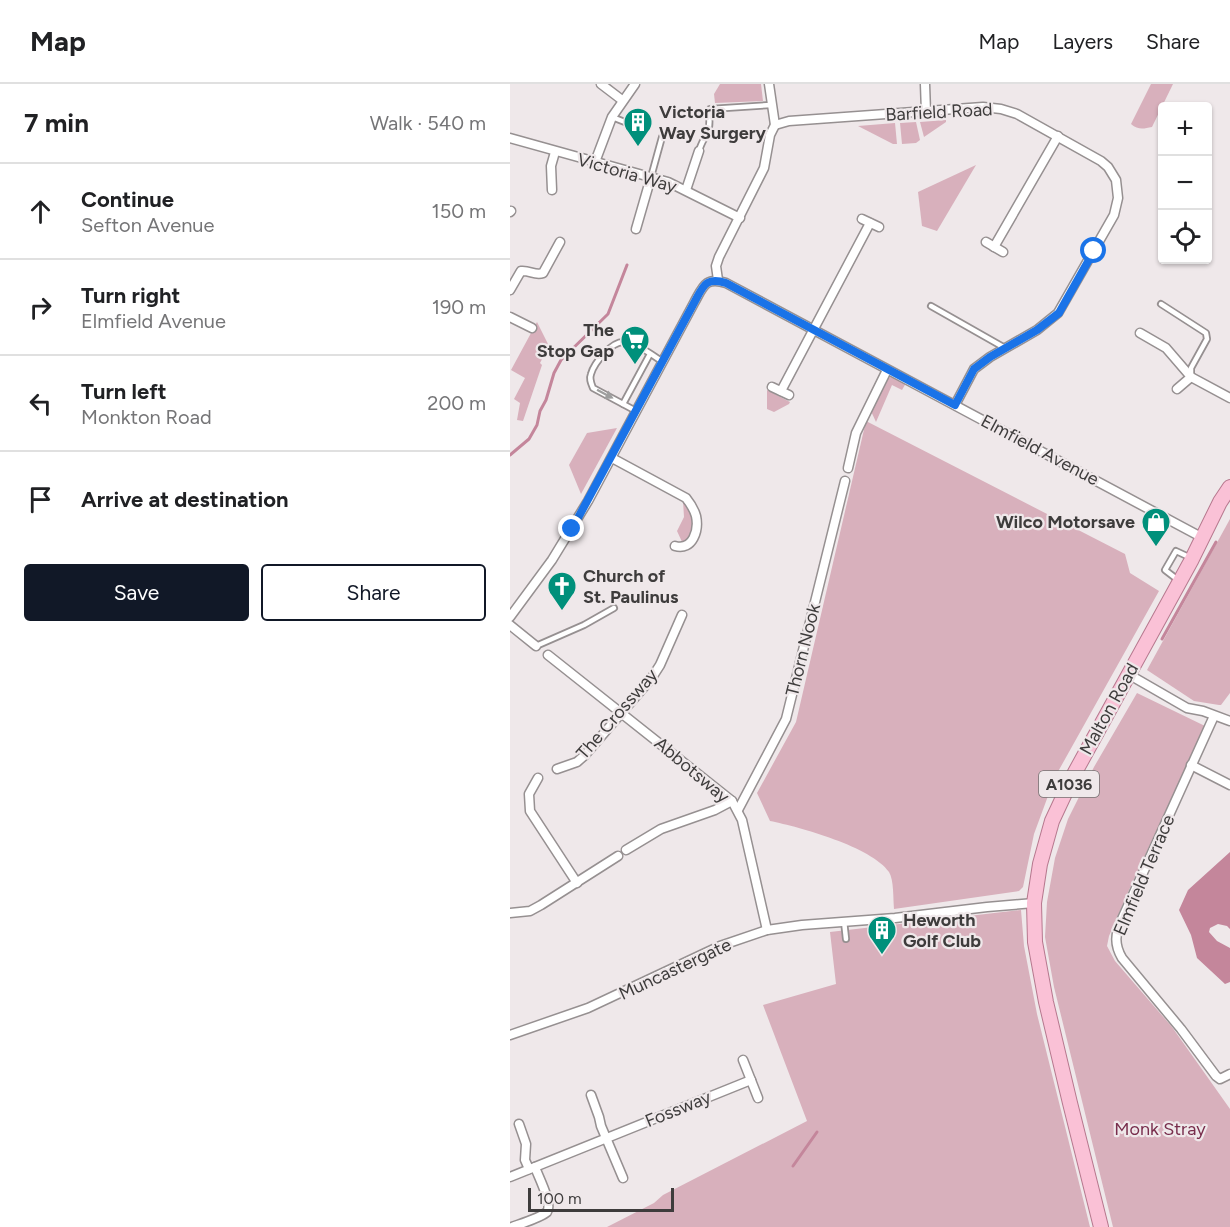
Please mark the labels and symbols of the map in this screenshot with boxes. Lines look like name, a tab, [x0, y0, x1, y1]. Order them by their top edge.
street label: Barfield Road	[885, 98, 993, 126]
place label: Victoria Way Surgery	[659, 101, 767, 144]
building icon: Victoria Way Surgery	[622, 106, 654, 148]
street label: Victoria Way	[575, 148, 680, 198]
route start	[1080, 237, 1106, 263]
place label: The Stop Gap	[537, 319, 614, 362]
supermarket icon: The Stop Gap	[619, 324, 651, 366]
one-way arrow	[597, 389, 614, 399]
street label: Elmfield Avenue	[977, 410, 1103, 490]
shop icon: Wilco Motorsave	[1140, 506, 1172, 548]
place label: Wilco Motorsave	[996, 511, 1135, 533]
route end	[558, 515, 584, 541]
place label: Church of St. Paulinus	[583, 565, 679, 608]
church icon: Church of St. Paulinus	[546, 570, 578, 612]
street label: Thorn Nook	[781, 601, 825, 699]
street label: Malton Road	[1075, 659, 1143, 759]
street label: The Crossway	[572, 664, 663, 764]
street label: Abbotsway	[650, 732, 734, 808]
road number: A1036	[1039, 771, 1099, 797]
street label: Elmfield Terrace	[1109, 811, 1179, 939]
place label: Heworth Golf Club	[903, 909, 981, 952]
building icon: Heworth Golf Club	[866, 914, 898, 956]
street label: Muncastergate	[615, 933, 735, 1005]
street label: Fossway	[642, 1086, 715, 1132]
park label: Monk Stray	[1114, 1118, 1206, 1140]
scale bar	[528, 1185, 674, 1212]

